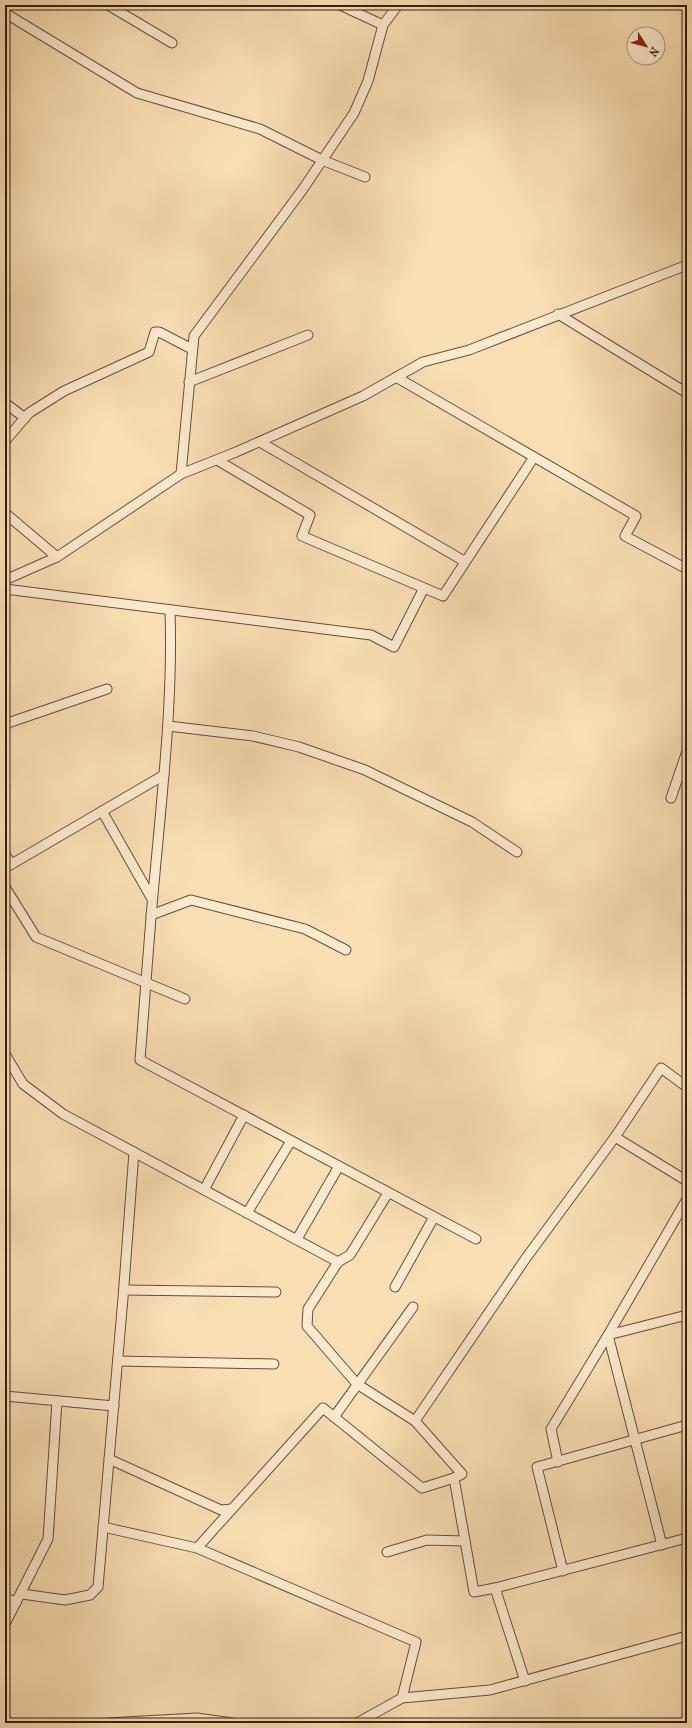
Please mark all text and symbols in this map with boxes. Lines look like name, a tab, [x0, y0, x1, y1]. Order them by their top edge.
north arrow	[626, 26, 666, 66]
text: N	[646, 44, 661, 59]

